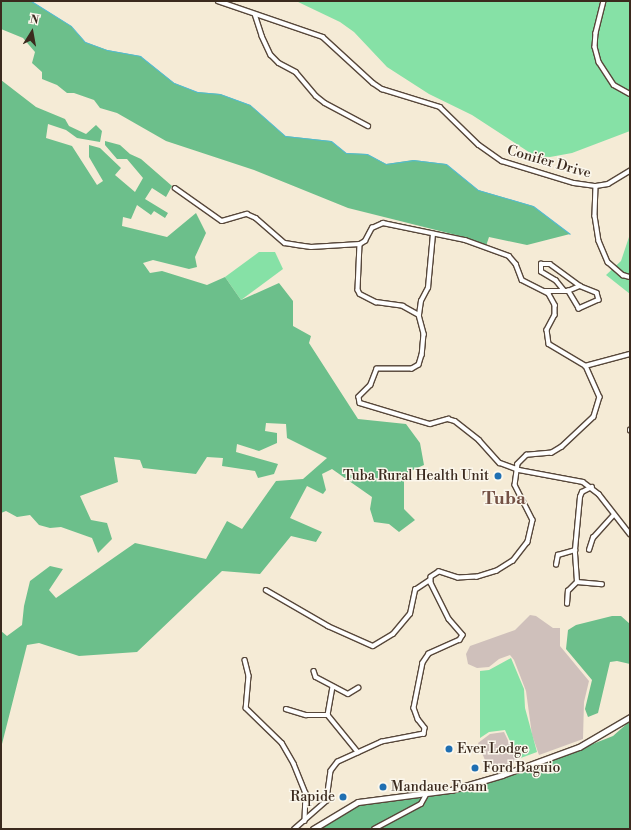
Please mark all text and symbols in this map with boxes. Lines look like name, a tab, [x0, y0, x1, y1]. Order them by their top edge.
north arrow	[12, 12, 52, 52]
text: N	[29, 13, 40, 28]
street label: Conifer Drive	[505, 142, 593, 182]
place label: Tuba Rural Health Unit	[343, 468, 489, 484]
marker: Tuba Rural Health Unit	[492, 470, 504, 482]
district label: Tuba	[482, 488, 526, 510]
place label: Ever Lodge	[457, 741, 528, 757]
marker: Ever Lodge	[444, 744, 454, 754]
place label: Ford Baguio	[483, 760, 560, 776]
marker: Ford Baguio	[470, 763, 480, 773]
place label: Mandaue Foam	[391, 779, 487, 795]
marker: Mandaue Foam	[378, 782, 388, 792]
place label: Rapide	[290, 789, 335, 805]
marker: Rapide	[338, 792, 348, 802]

